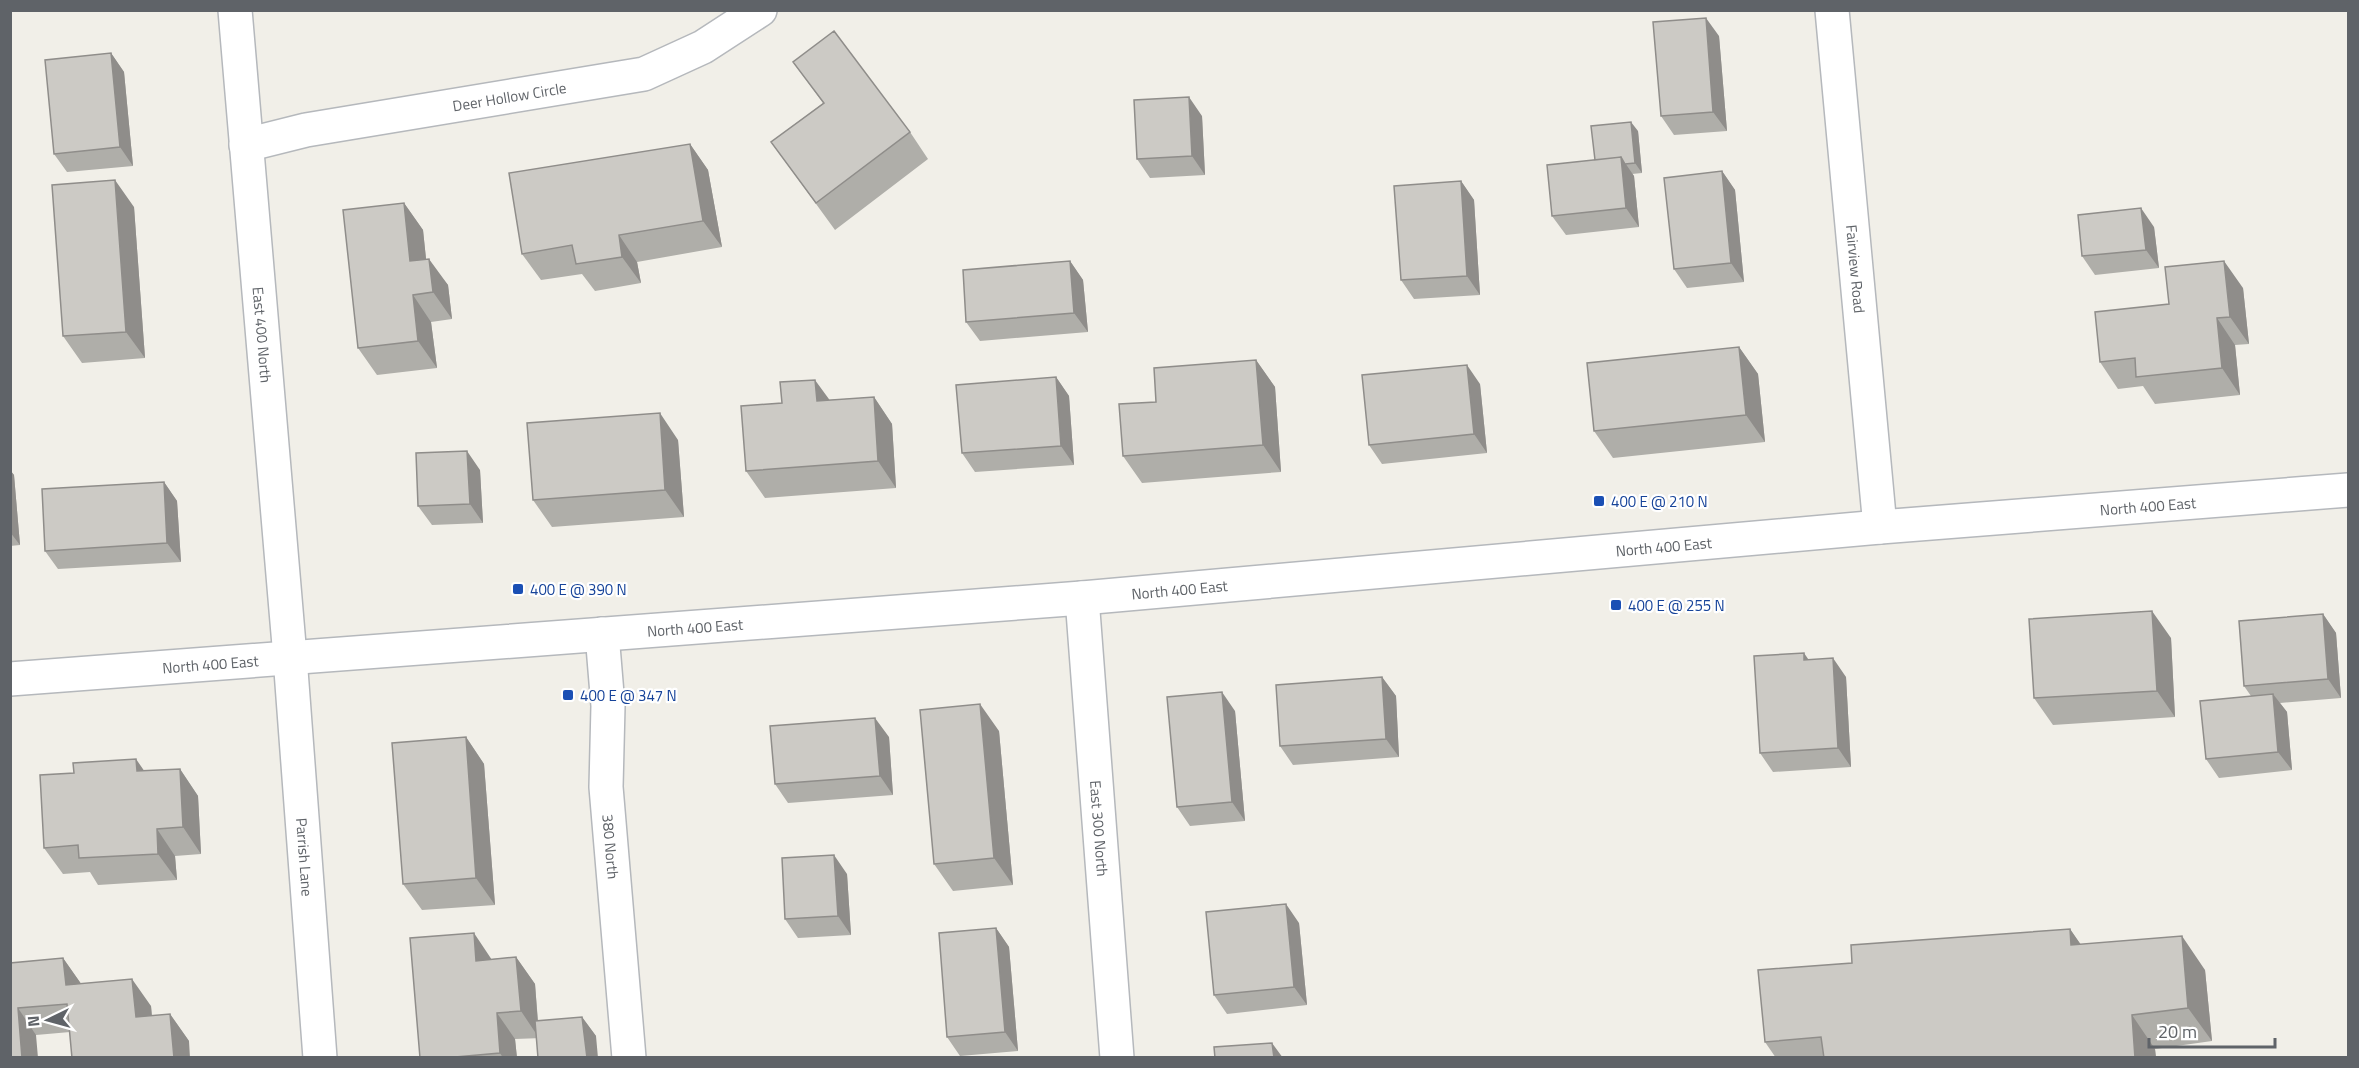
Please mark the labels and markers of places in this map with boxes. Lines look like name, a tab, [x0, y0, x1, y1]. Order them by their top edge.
place label: 400 E @ 210 N	[1611, 490, 1708, 513]
marker: 400 E @ 210 N	[1592, 494, 1606, 508]
place label: 400 E @ 390 N	[530, 578, 627, 601]
marker: 400 E @ 390 N	[511, 582, 525, 596]
place label: 400 E @ 255 N	[1628, 594, 1725, 617]
marker: 400 E @ 255 N	[1609, 598, 1623, 612]
place label: 400 E @ 347 N	[580, 684, 677, 707]
marker: 400 E @ 347 N	[561, 688, 575, 702]

